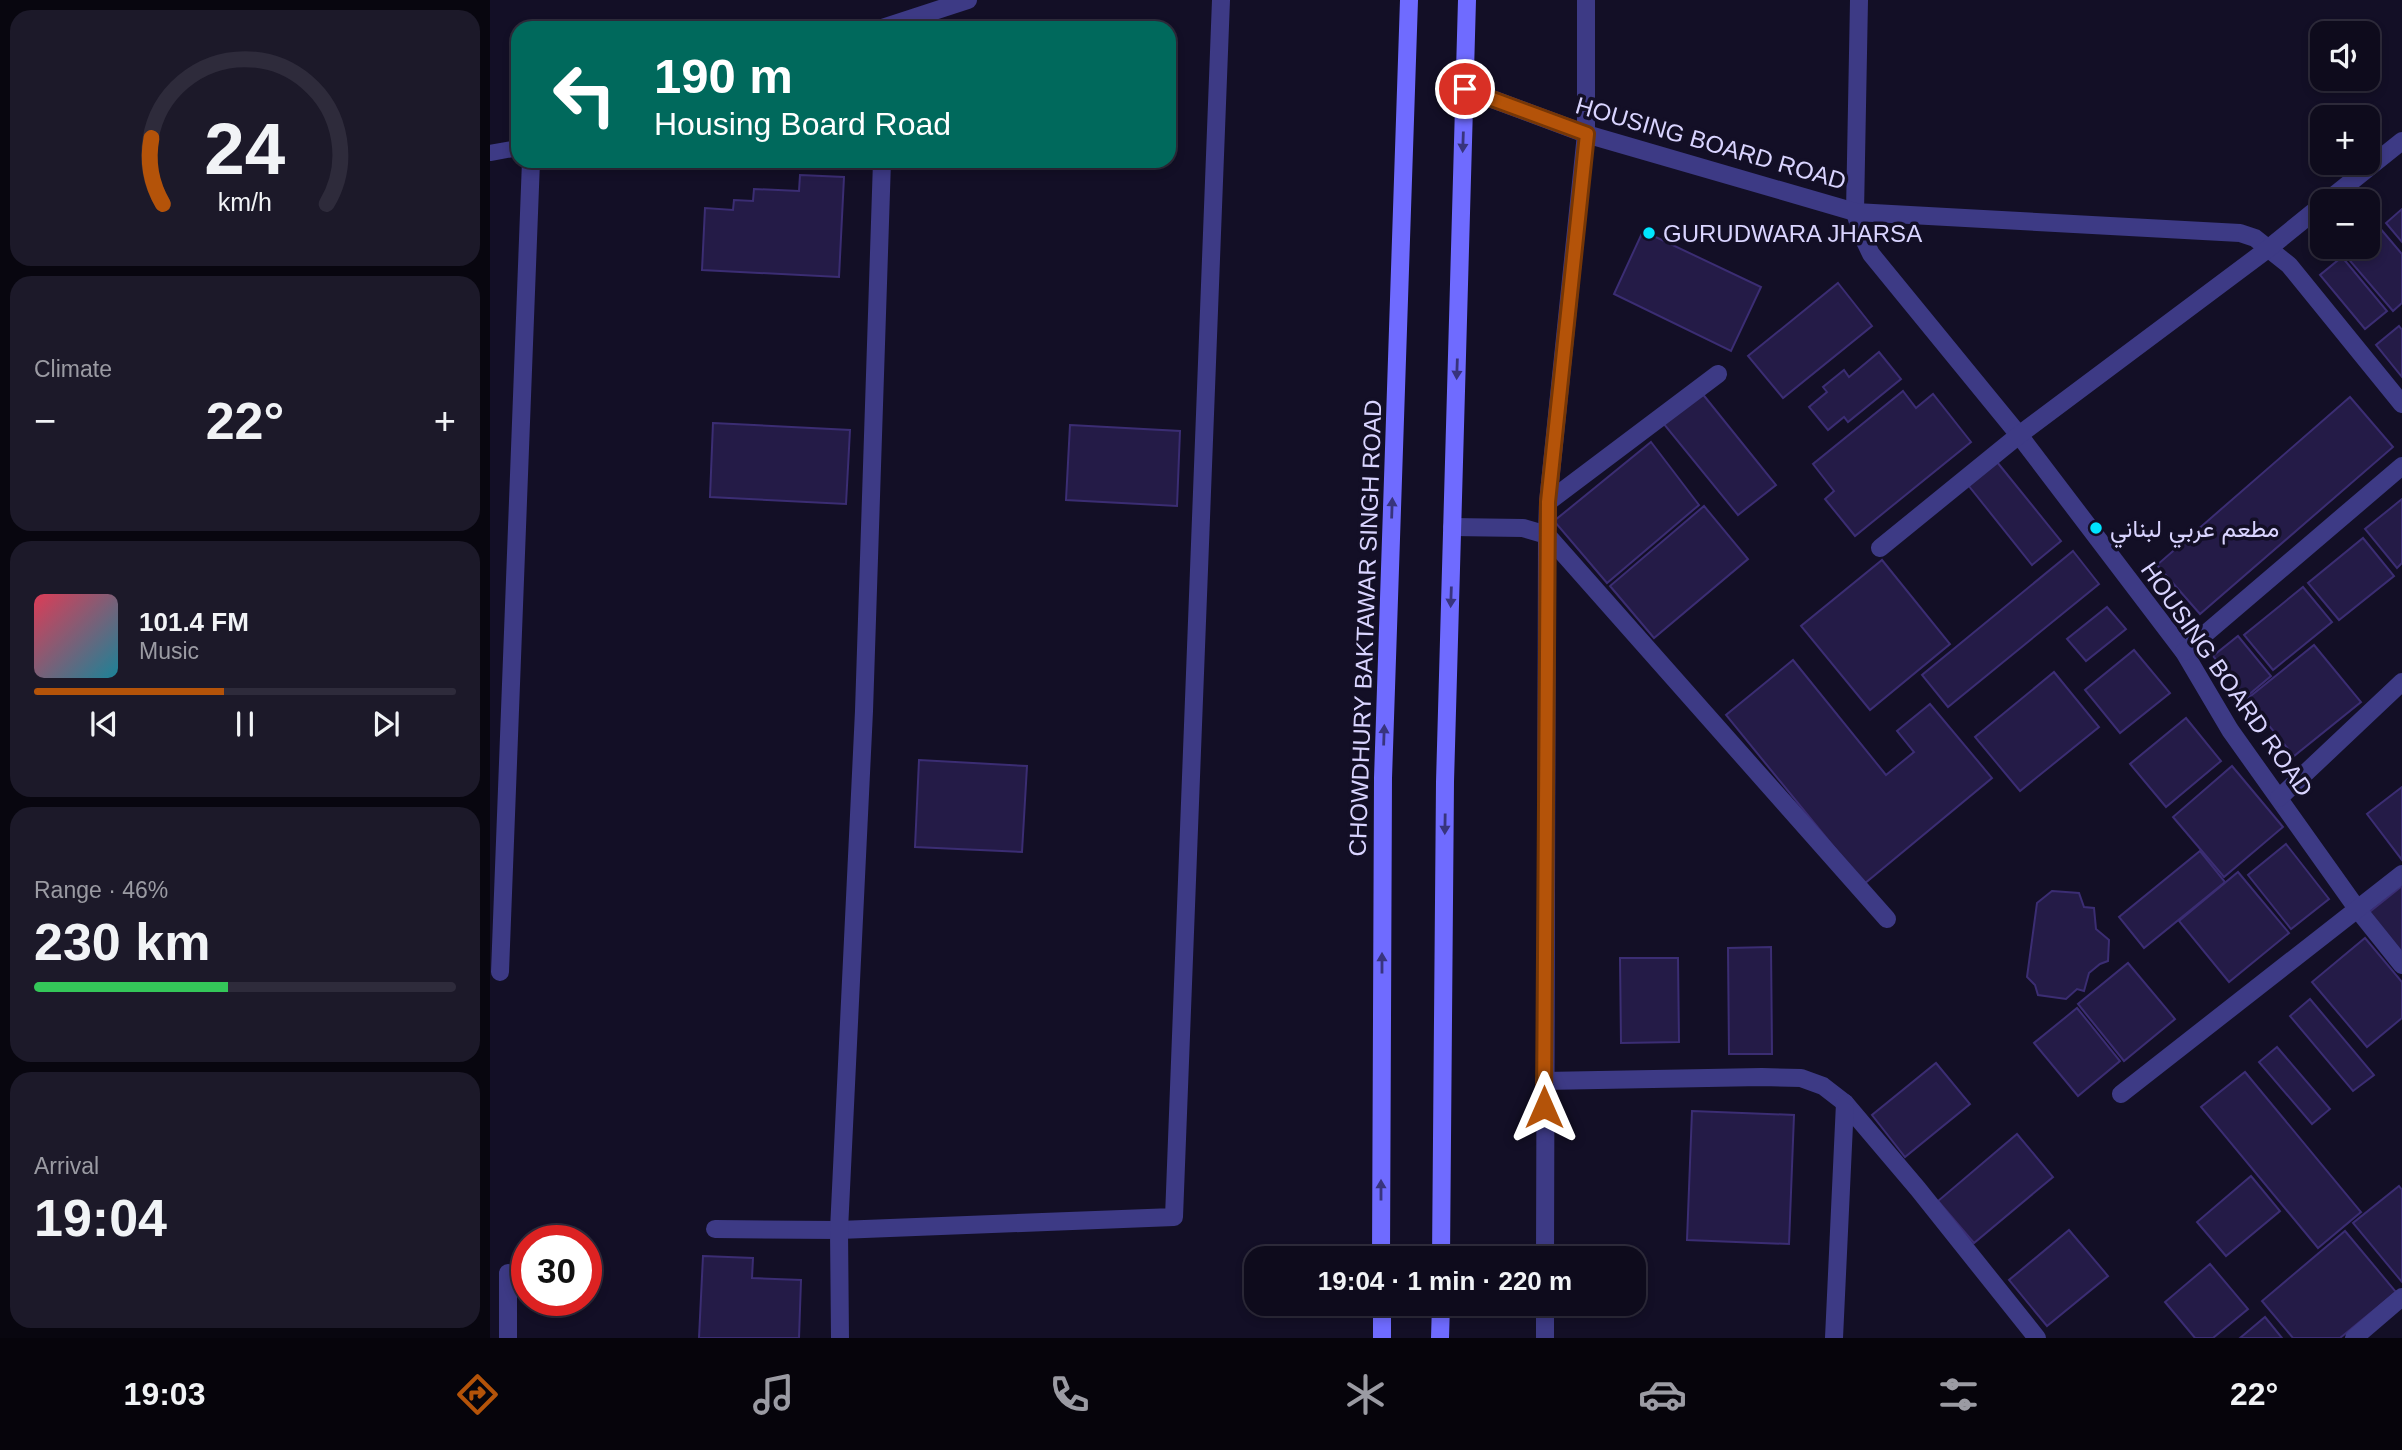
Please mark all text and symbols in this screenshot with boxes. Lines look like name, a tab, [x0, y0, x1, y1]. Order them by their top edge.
map controls	[2310, 21, 2380, 259]
button: sound	[2310, 21, 2380, 91]
icon: left	[539, 49, 630, 140]
text: 190 m	[654, 49, 793, 103]
pin	[1435, 59, 1495, 119]
icon: arrive	[1446, 70, 1484, 108]
street label: HOUSING BOARD ROAD	[1573, 91, 1849, 195]
button: +	[2310, 105, 2380, 175]
text: Housing Board Road	[654, 106, 951, 142]
text: 24	[205, 108, 286, 189]
one-way arrow	[1458, 131, 1469, 153]
text: km/h	[218, 188, 272, 216]
button: −	[2310, 189, 2380, 259]
place label: GURUDWARA JHARSA	[1663, 220, 1922, 247]
marker: GURUDWARA JHARSA	[1641, 225, 1657, 241]
text: Climate	[34, 356, 112, 382]
one-way arrow	[1451, 358, 1462, 380]
text: 22°	[206, 392, 284, 450]
street label: CHOWDHURY BAKTAWAR SINGH ROAD	[1344, 399, 1386, 857]
text: −	[34, 400, 56, 442]
text: +	[434, 400, 456, 442]
one-way arrow	[1387, 496, 1398, 518]
place label: مطعم عربي لبناني	[2110, 515, 2279, 548]
marker: مطعم عربي لبناني	[2088, 520, 2104, 536]
street label: HOUSING BOARD ROAD	[2136, 557, 2318, 801]
one-way arrow	[1445, 586, 1456, 608]
text: 101.4 FM	[139, 607, 249, 637]
text: Music	[139, 638, 199, 664]
icon: previous	[85, 705, 123, 743]
icon: pause	[226, 705, 264, 743]
icon: next	[367, 705, 405, 743]
one-way arrow	[1379, 724, 1390, 746]
one-way arrow	[1439, 813, 1451, 835]
text: Range · 46%	[34, 877, 168, 903]
text: 230 km	[34, 913, 210, 971]
one-way arrow	[1376, 951, 1388, 973]
position arrow	[1507, 1070, 1581, 1144]
text: Arrival	[34, 1153, 99, 1179]
one-way arrow	[1375, 1179, 1387, 1201]
text: 19:04	[34, 1189, 167, 1247]
speed limit sign: 30	[511, 1225, 602, 1316]
text: 19:04 · 1 min · 220 m	[1318, 1266, 1572, 1296]
icon: directions	[453, 1370, 502, 1419]
icon: music	[749, 1370, 798, 1419]
icon: phone	[1045, 1370, 1094, 1419]
icon: climate	[1341, 1370, 1390, 1419]
icon: car	[1638, 1370, 1687, 1419]
icon: filters	[1934, 1370, 1983, 1419]
text: 19:03	[124, 1376, 205, 1412]
text: 22°	[2230, 1376, 2278, 1412]

